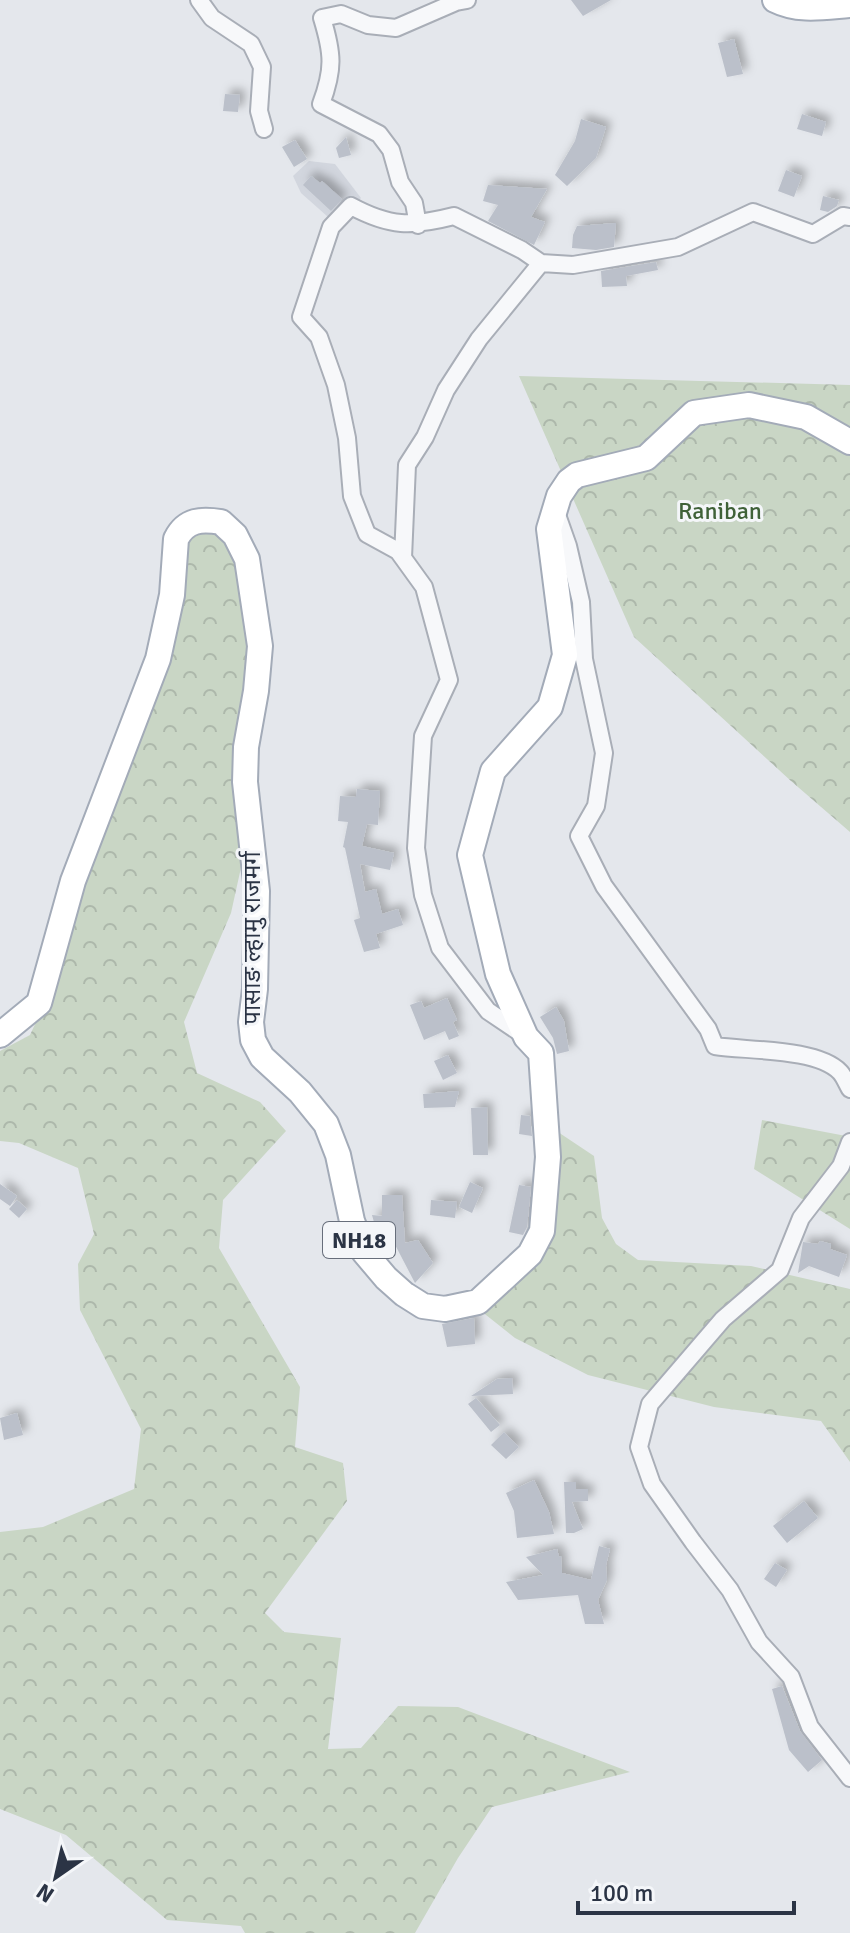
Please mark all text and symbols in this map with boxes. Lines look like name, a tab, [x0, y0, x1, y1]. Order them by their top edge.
park label: Raniban	[678, 496, 762, 526]
street label: पासाङ ल्हामु राजमर्ग	[237, 850, 267, 1025]
road number: NH18	[323, 1222, 395, 1258]
north arrow	[16, 1837, 96, 1917]
scale bar	[578, 1865, 794, 1915]
text: N	[31, 1878, 59, 1909]
text: 100 m	[590, 1878, 653, 1908]

